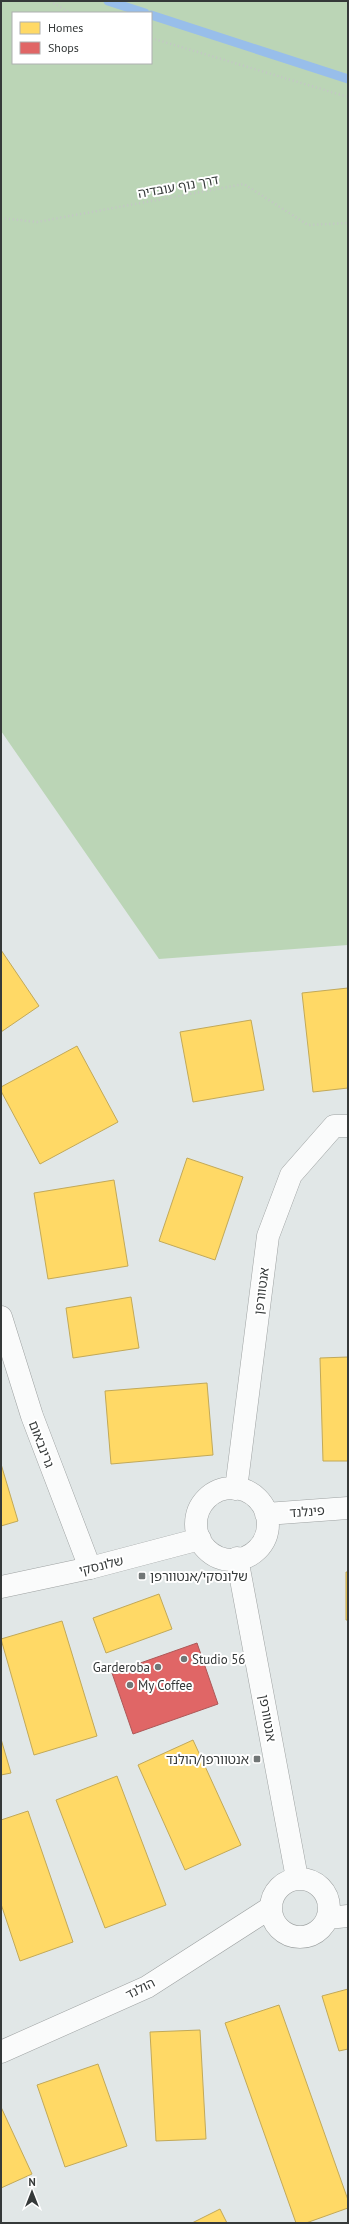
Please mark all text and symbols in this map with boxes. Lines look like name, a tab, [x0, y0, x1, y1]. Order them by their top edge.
legend	[12, 12, 152, 64]
text: Homes	[48, 20, 83, 35]
text: Shops	[48, 40, 79, 55]
street label: דרך נוף עובדיה	[136, 171, 220, 202]
street label: אנטוורפן	[250, 1266, 273, 1316]
street label: גרינבאום	[25, 1418, 58, 1470]
street label: פינלנד	[289, 1502, 325, 1521]
street label: שלונסקי	[77, 1552, 125, 1579]
place label: שלונסקי/אנטוורפן	[150, 1568, 248, 1585]
marker: שלונסקי/אנטוורפן	[137, 1571, 147, 1581]
place label: Studio 56	[192, 1651, 245, 1668]
marker: Studio 56	[179, 1654, 189, 1664]
place label: Garderoba	[93, 1659, 150, 1676]
marker: Garderoba	[153, 1662, 163, 1672]
place label: My Coffee	[138, 1677, 192, 1694]
marker: My Coffee	[125, 1680, 135, 1690]
street label: אנטוורפן	[255, 1693, 280, 1743]
place label: אנטוורפן/הולנד	[166, 1751, 249, 1768]
marker: אנטוורפן/הולנד	[252, 1754, 262, 1764]
street label: הולנד	[123, 1974, 158, 2003]
north arrow	[12, 2172, 52, 2212]
text: N	[28, 2175, 36, 2189]

